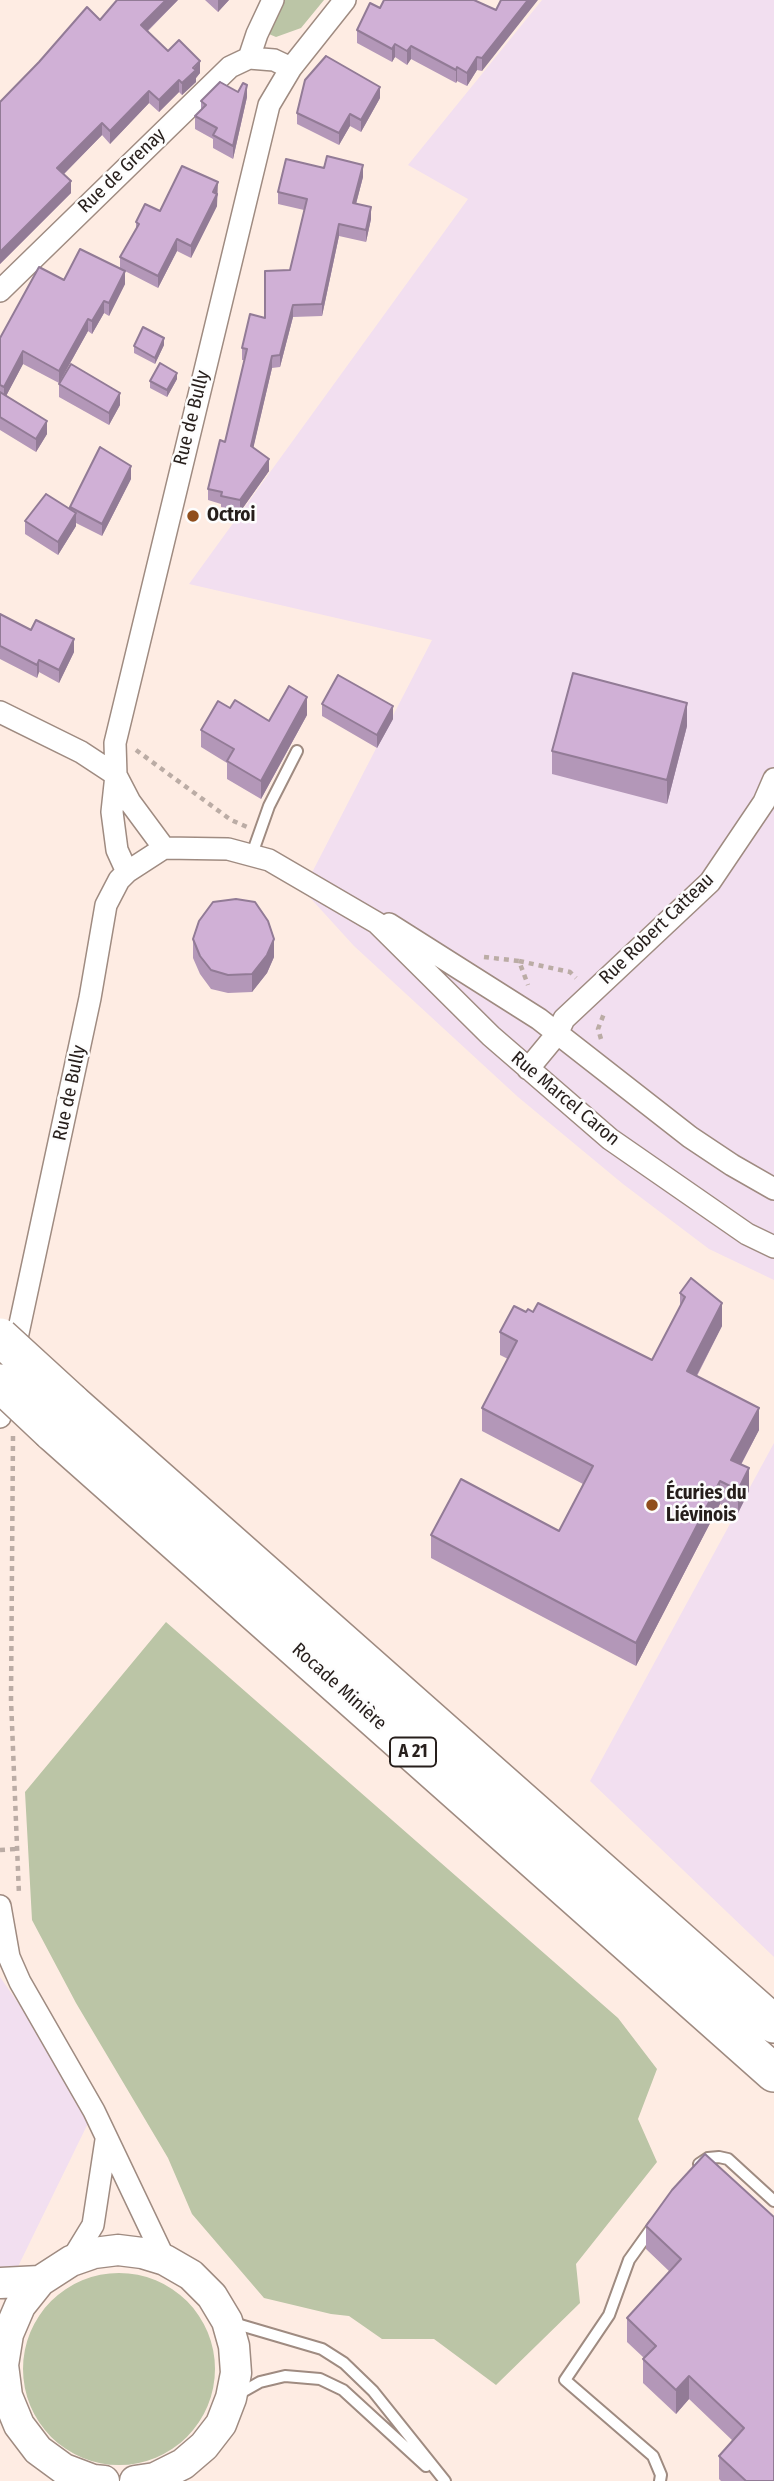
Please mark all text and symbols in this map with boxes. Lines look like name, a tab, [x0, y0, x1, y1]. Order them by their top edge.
street label: Rue de Grenay	[74, 124, 170, 218]
street label: Rue de Bully	[169, 368, 215, 468]
place label: Octroi	[207, 505, 255, 527]
marker: Octroi	[185, 508, 201, 524]
street label: Rue Robert Catteau	[595, 869, 719, 989]
street label: Rue de Bully	[49, 1043, 91, 1143]
street label: Rue Marcel Caron	[506, 1047, 624, 1151]
place label: Écuries du Liévinois	[666, 1483, 747, 1527]
marker: Écuries du Liévinois	[644, 1497, 660, 1513]
street label: Rocade Minière	[287, 1639, 391, 1735]
road number: A 21	[390, 1737, 436, 1766]

